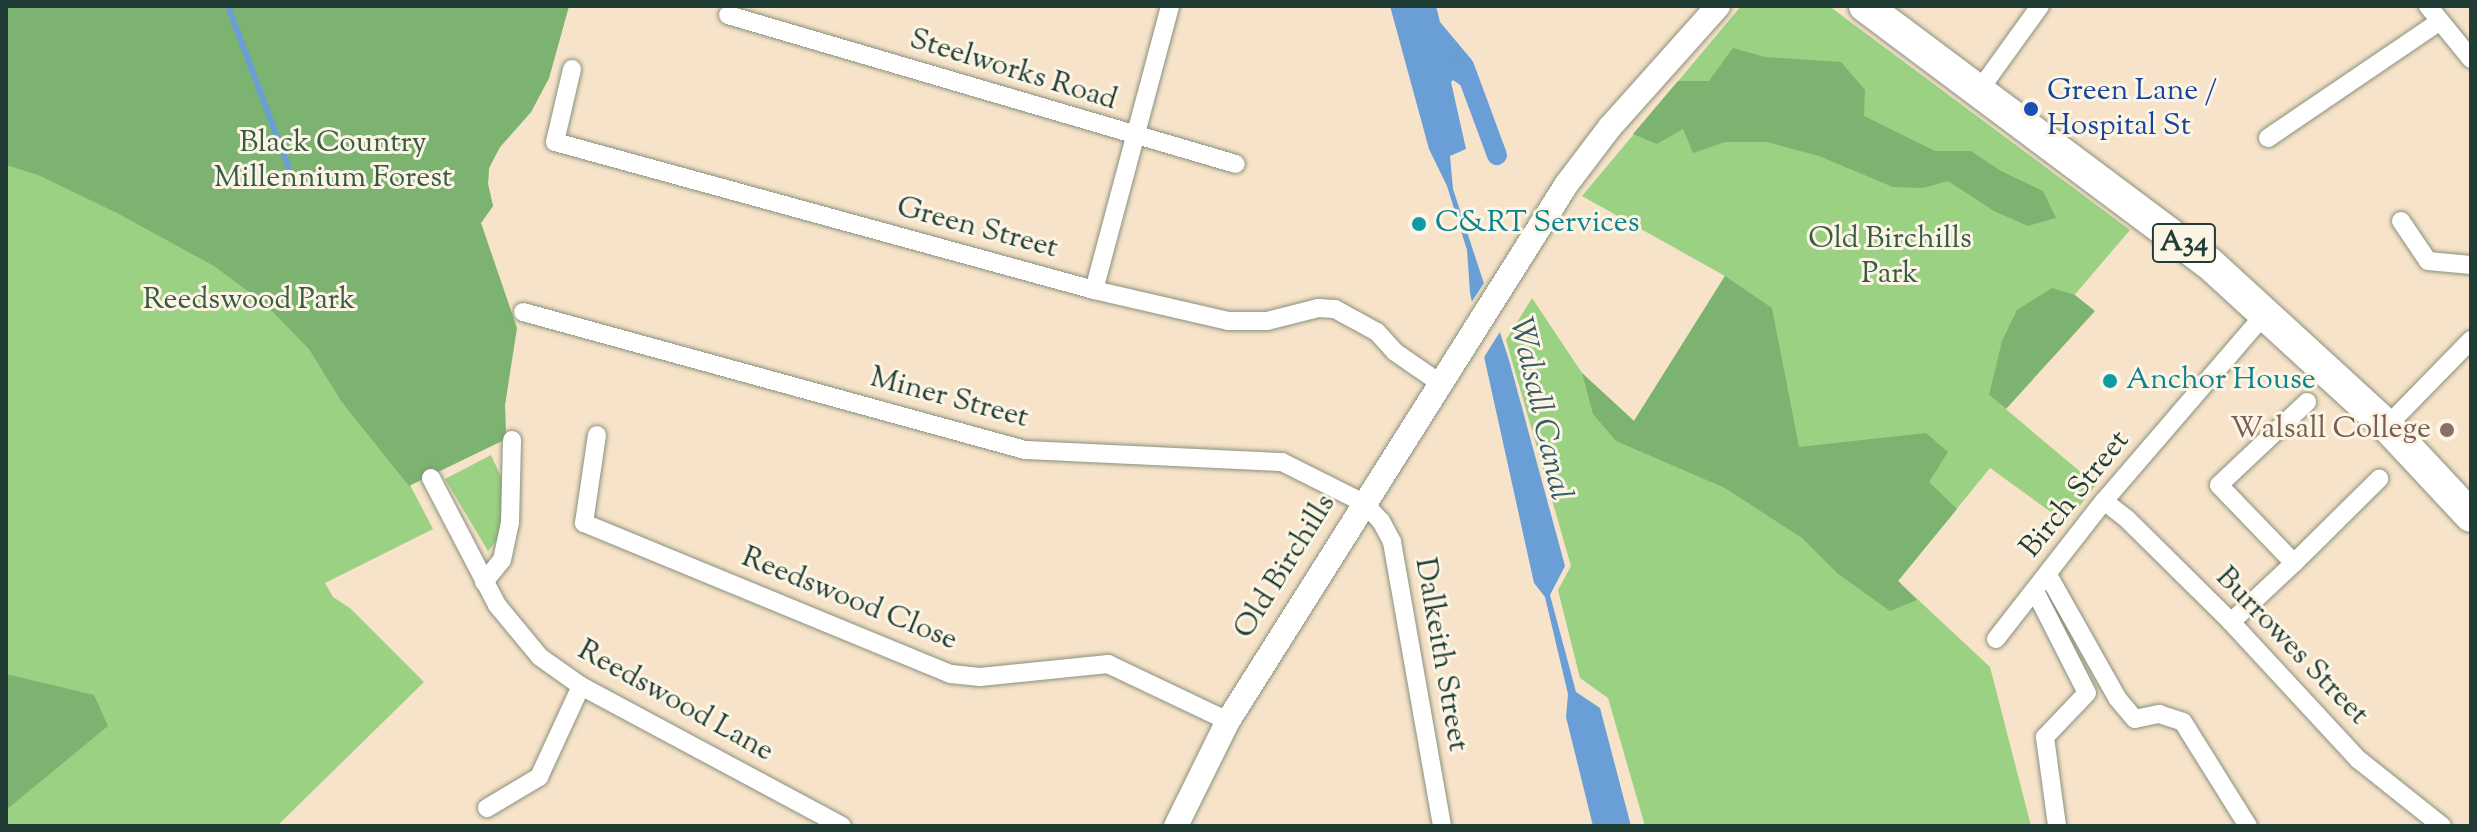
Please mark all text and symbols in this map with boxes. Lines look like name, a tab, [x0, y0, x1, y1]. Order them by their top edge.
street label: Steelworks Road	[905, 22, 1121, 120]
place label: Green Lane / Hospital St	[2047, 74, 2217, 144]
marker: Green Lane / Hospital St	[2022, 100, 2040, 118]
park label: Black Country Millennium Forest	[214, 126, 452, 196]
street label: Green Street	[892, 190, 1062, 268]
place label: C&RT Services	[1435, 206, 1640, 242]
marker: C&RT Services	[1410, 215, 1428, 233]
road number: A34	[2150, 219, 2218, 267]
park label: Old Birchills Park	[1808, 222, 1972, 292]
park label: Reedswood Park	[143, 283, 355, 319]
water label: Walsall Canal	[1499, 314, 1579, 504]
street label: Miner Street	[866, 361, 1032, 437]
place label: Anchor House	[2126, 363, 2316, 399]
marker: Anchor House	[2101, 372, 2119, 390]
place label: Walsall College	[2230, 412, 2431, 448]
marker: Walsall College	[2438, 421, 2456, 439]
street label: Birch Street	[2014, 424, 2138, 566]
street label: Old Birchills	[1227, 488, 1345, 646]
street label: Reedswood Close	[736, 540, 962, 660]
street label: Dalkeith Street	[1405, 555, 1475, 755]
street label: Burrowes Street	[2207, 561, 2375, 733]
street label: Reedswood Lane	[571, 633, 779, 771]

